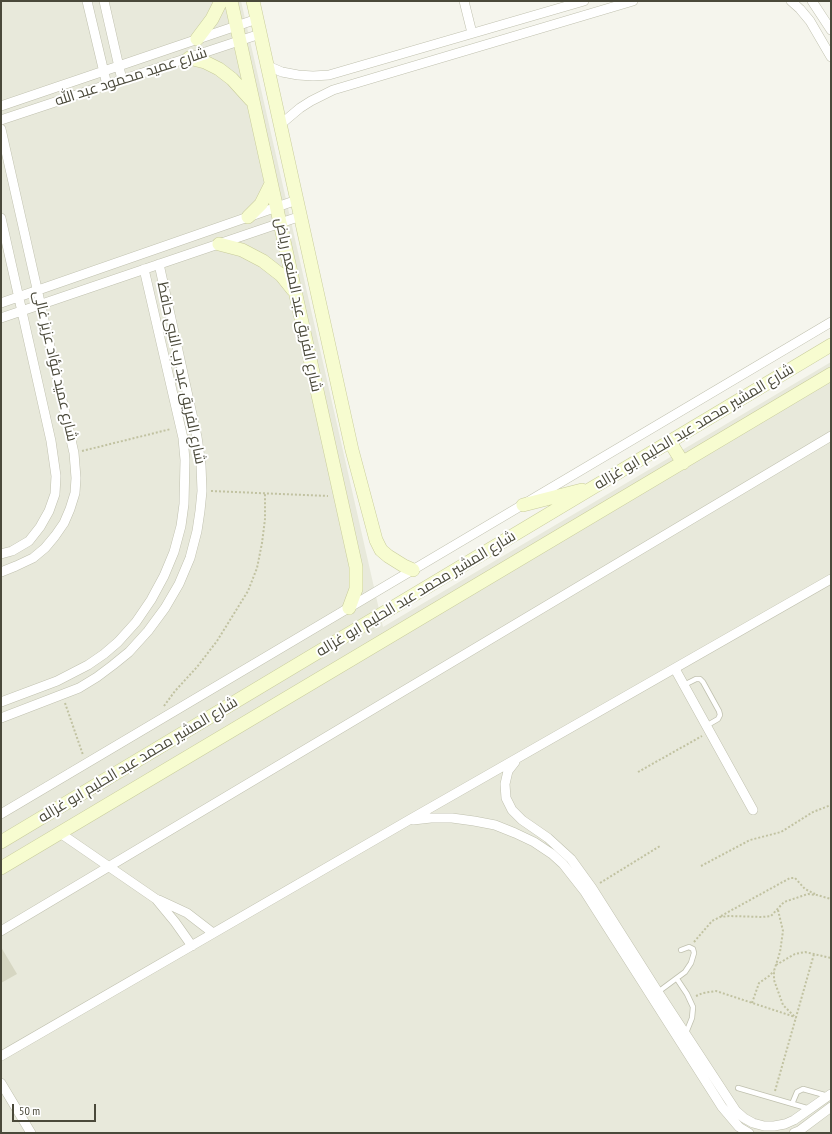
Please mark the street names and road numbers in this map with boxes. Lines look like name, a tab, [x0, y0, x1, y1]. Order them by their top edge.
street label: شارع عميد محمود عبد الله	[53, 44, 209, 110]
street label: شارع الفريق عبد المنعم رياض	[271, 216, 325, 394]
street label: شارع الفريق عبد رب النبى حافظ	[153, 280, 209, 466]
street label: شارع عميد فؤاد عزيز غالى	[29, 289, 81, 443]
street label: شارع المشير محمد عبد الحليم ابو غزاله	[591, 360, 797, 494]
street label: شارع المشير محمد عبد الحليم ابو غزاله	[313, 527, 519, 661]
street label: شارع المشير محمد عبد الحليم ابو غزاله	[35, 693, 241, 827]

